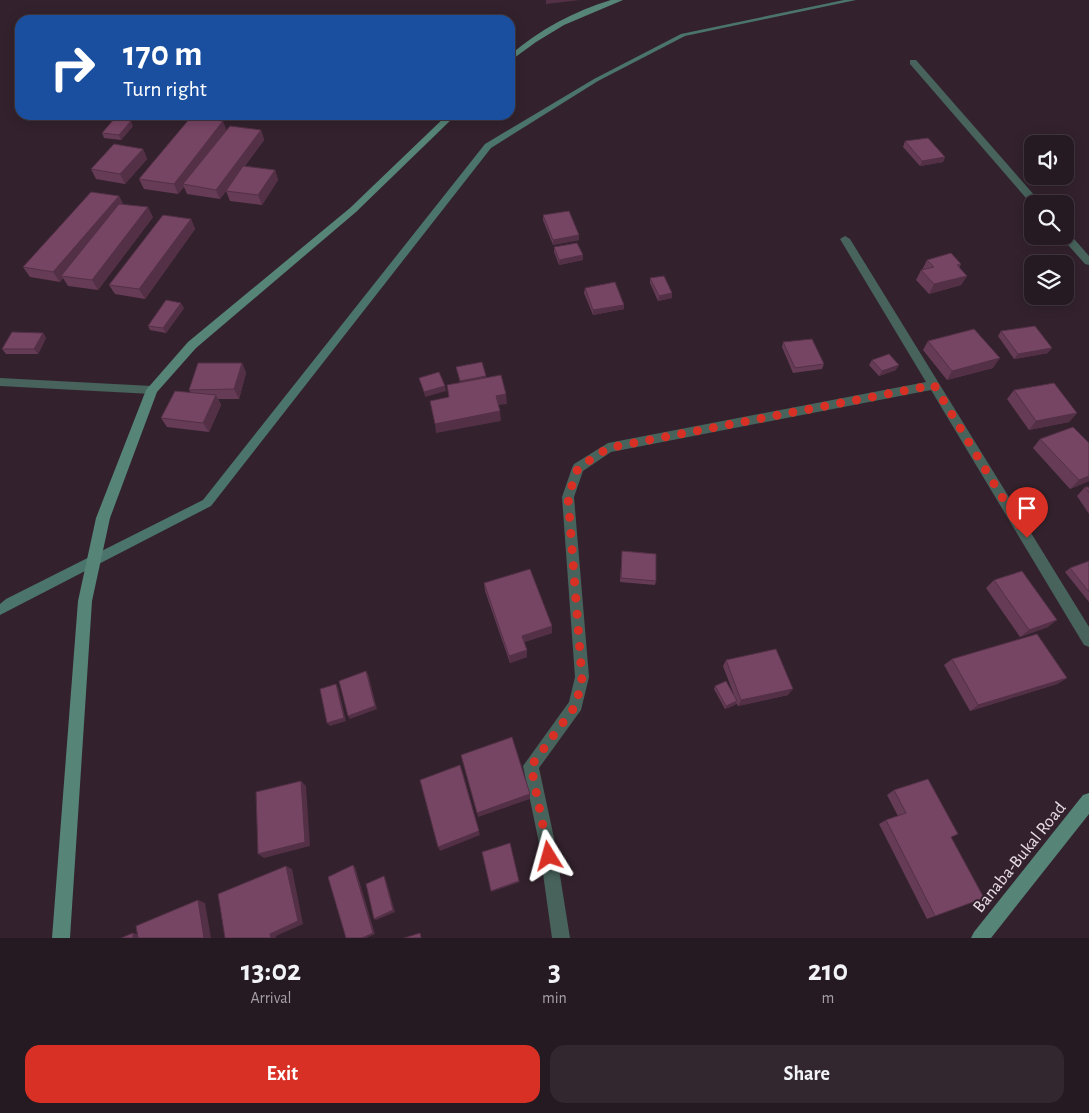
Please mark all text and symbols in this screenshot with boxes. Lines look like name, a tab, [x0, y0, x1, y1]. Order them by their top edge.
icon: right	[40, 35, 105, 100]
text: 170 m	[123, 37, 203, 72]
text: Turn right	[123, 78, 207, 100]
map controls	[1024, 135, 1074, 305]
button: sound	[1024, 135, 1074, 185]
button: search	[1024, 195, 1074, 245]
button: layers	[1024, 255, 1074, 305]
pin	[1006, 487, 1048, 538]
icon: arrive	[1013, 494, 1041, 522]
street label: Banaba-Bukal Road	[970, 799, 1070, 916]
position arrow	[522, 829, 574, 881]
text: 13:02	[241, 956, 301, 986]
text: 3	[548, 956, 561, 986]
text: 210	[808, 956, 848, 986]
text: Arrival	[250, 990, 292, 1006]
text: min	[542, 990, 567, 1006]
text: m	[822, 990, 834, 1006]
button: Exit	[25, 1045, 540, 1103]
button: Share	[550, 1045, 1064, 1103]

